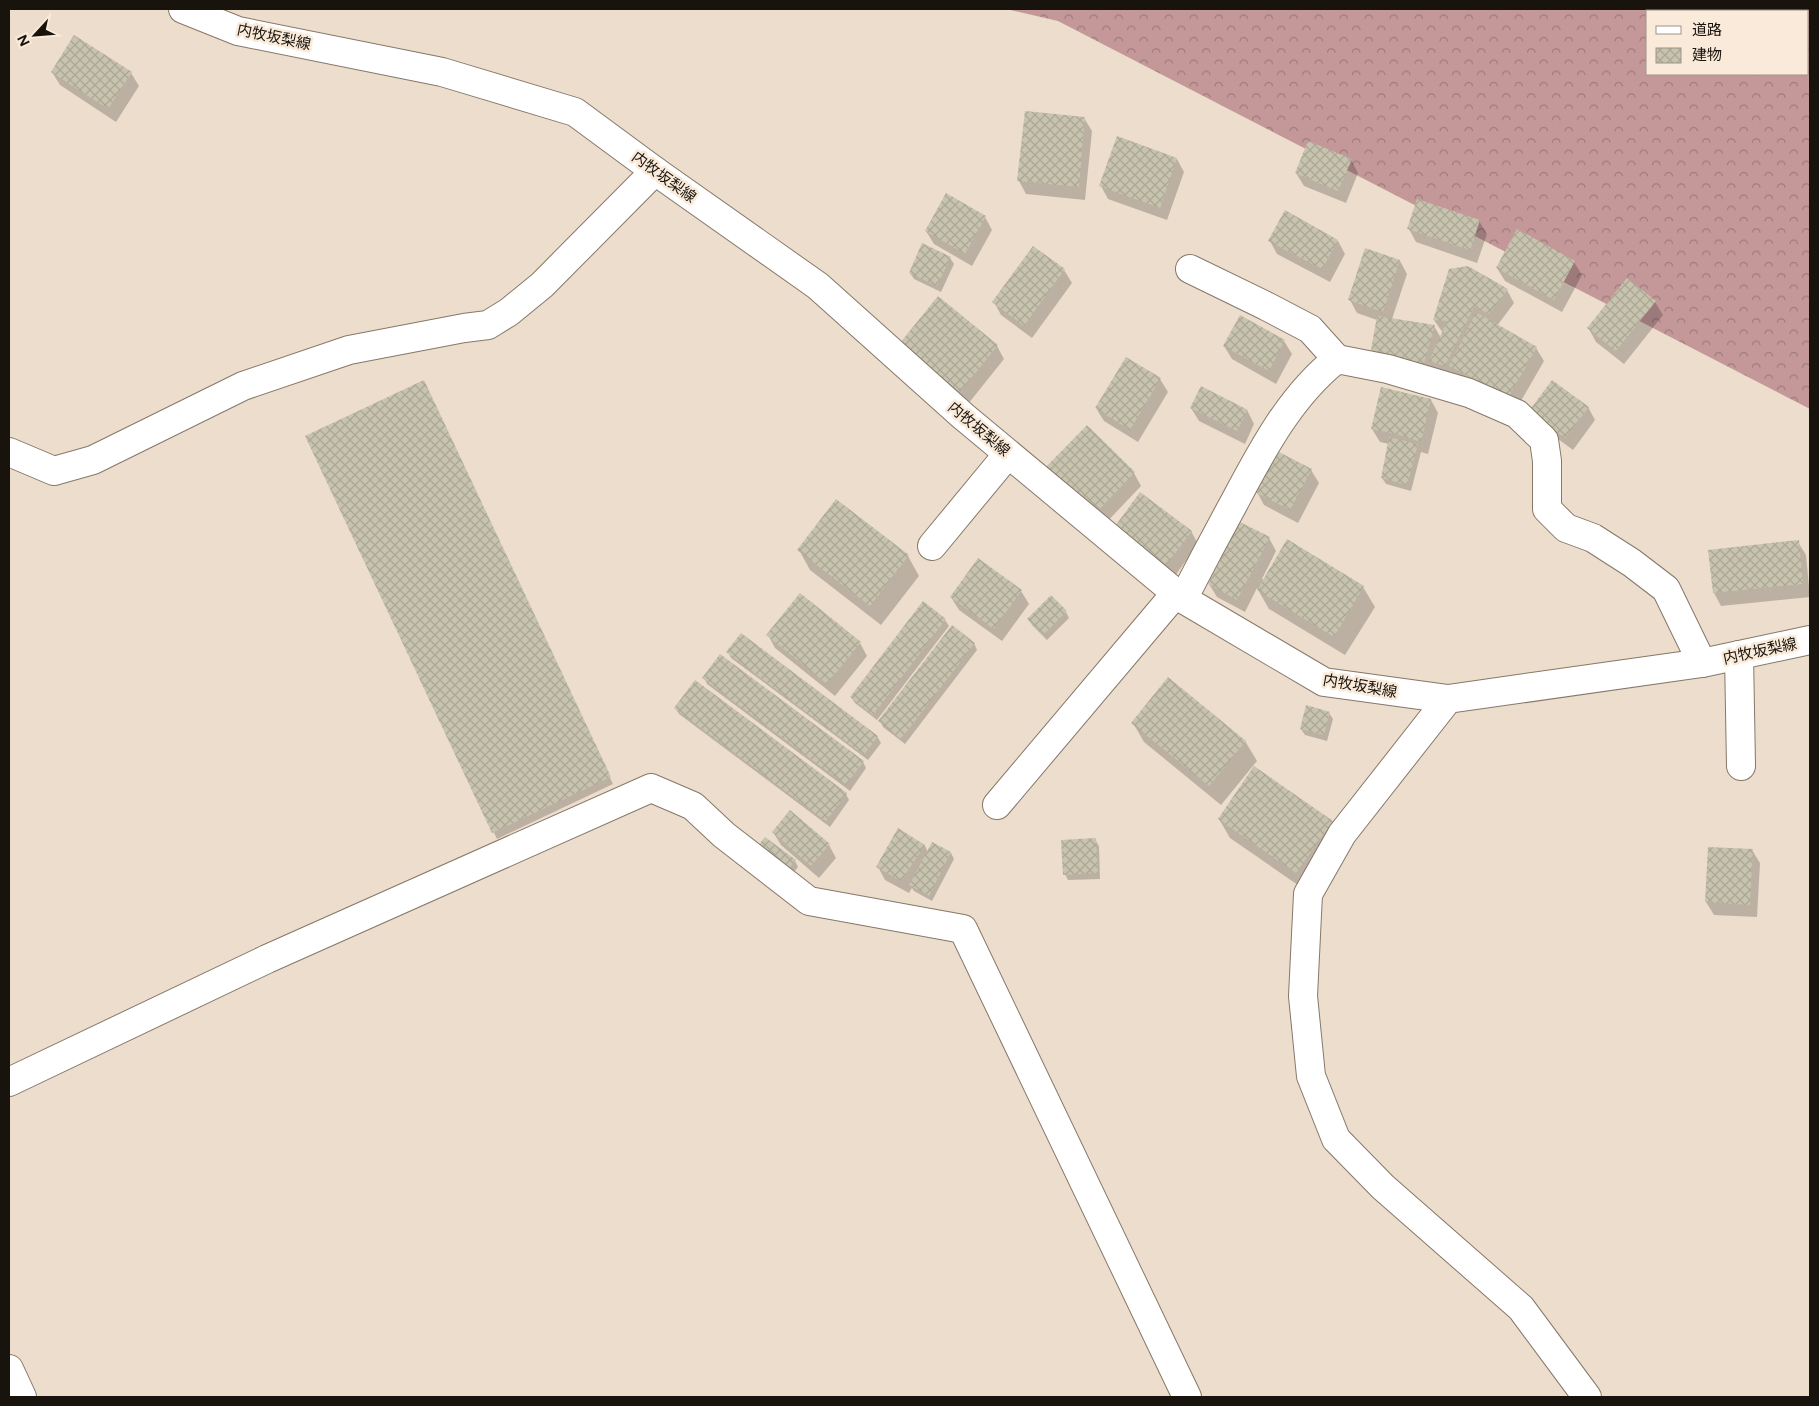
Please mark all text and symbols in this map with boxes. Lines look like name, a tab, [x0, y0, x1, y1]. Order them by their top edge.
north arrow	[10, 10, 60, 60]
legend	[1646, 10, 1809, 75]
street label: 内牧坂梨線	[235, 20, 313, 54]
text: 道路	[1692, 21, 1722, 39]
text: N	[14, 32, 34, 49]
text: 建物	[1692, 46, 1722, 64]
street label: 内牧坂梨線	[628, 148, 700, 206]
street label: 内牧坂梨線	[944, 398, 1014, 460]
street label: 内牧坂梨線	[1721, 634, 1799, 668]
street label: 内牧坂梨線	[1321, 671, 1399, 701]

